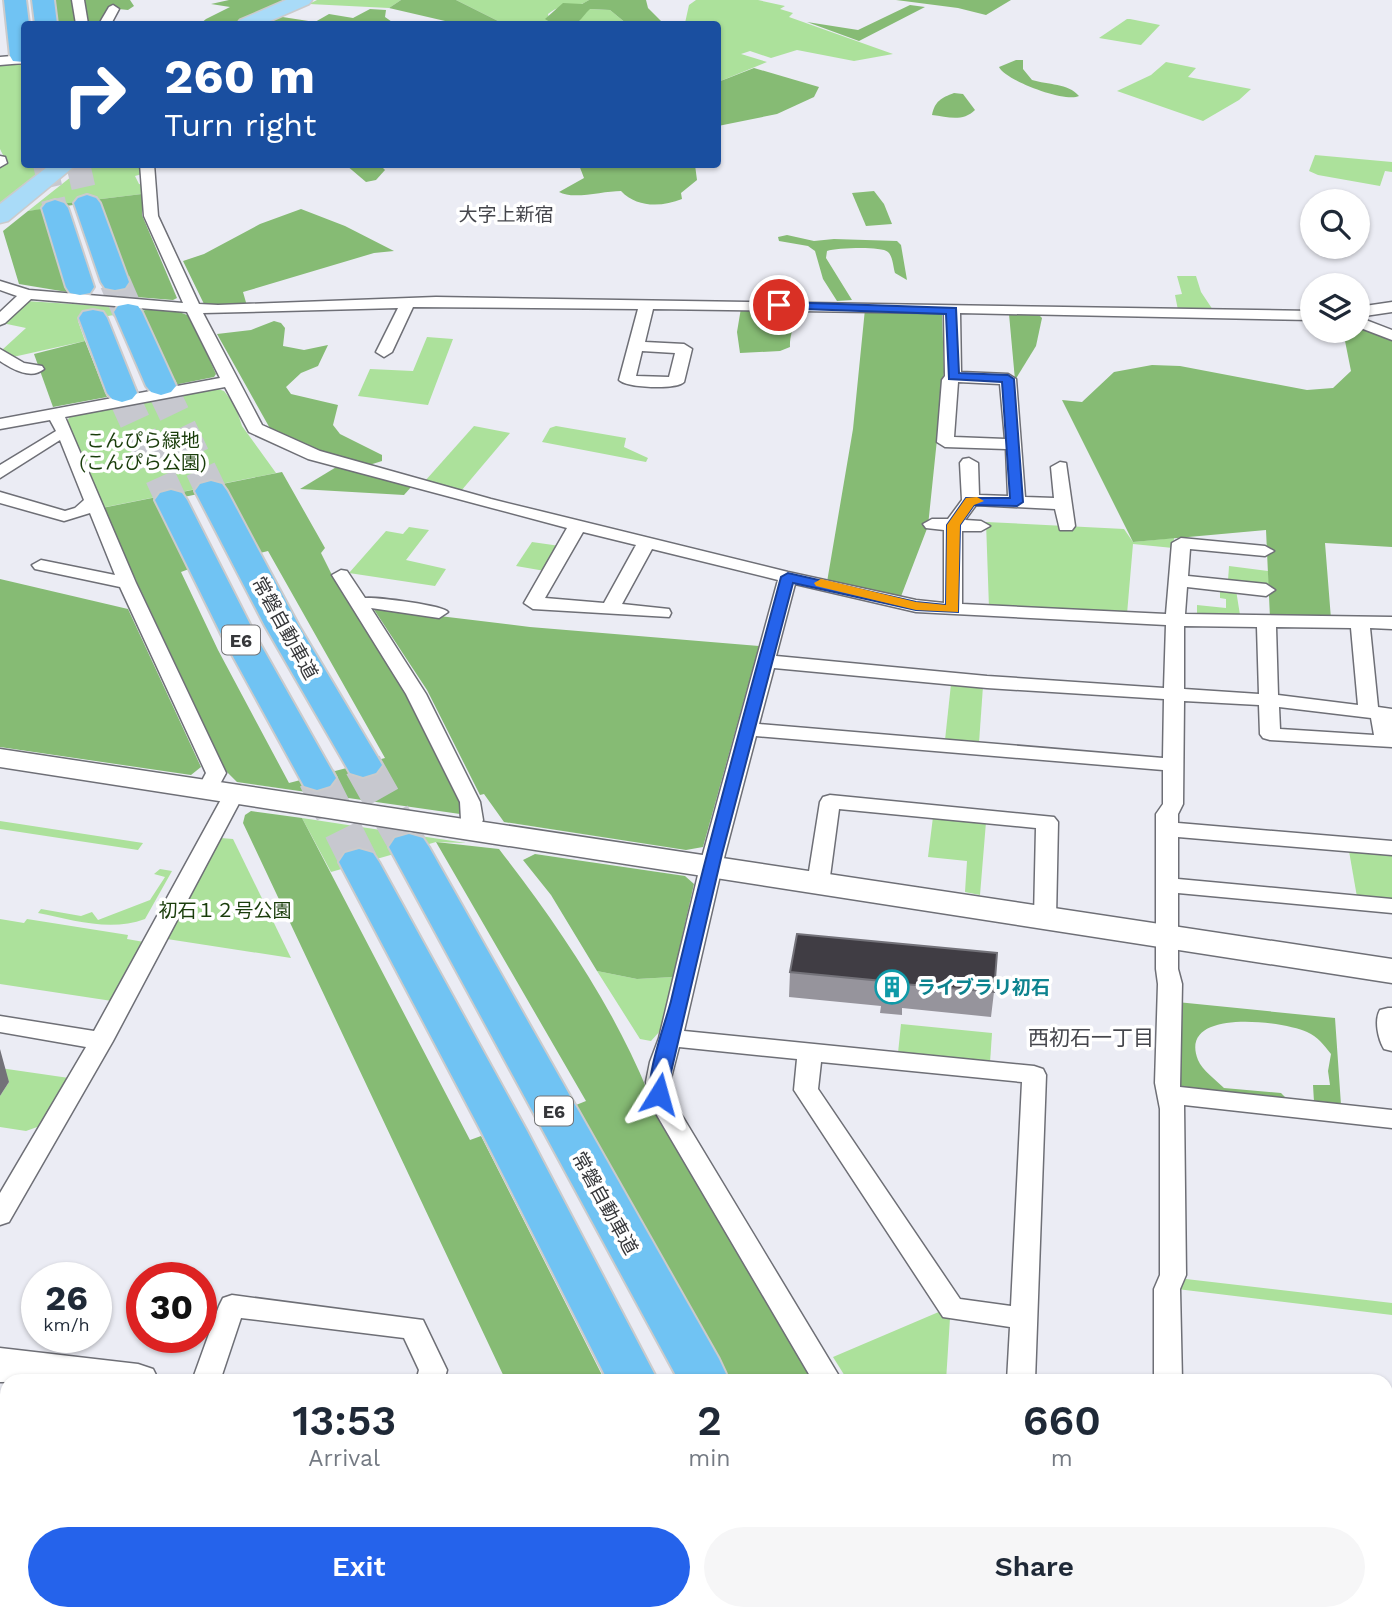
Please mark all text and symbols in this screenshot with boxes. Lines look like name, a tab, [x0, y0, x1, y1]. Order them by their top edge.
text: 260 m	[164, 47, 315, 105]
icon: right	[49, 49, 140, 140]
text: Turn right	[164, 106, 316, 144]
map controls	[1300, 189, 1370, 343]
button: search	[1300, 189, 1370, 259]
district label: 大字上新宿	[458, 203, 554, 226]
button: layers	[1300, 273, 1370, 343]
pin	[749, 275, 809, 335]
icon: arrive	[760, 286, 798, 324]
park label: こんぴら緑地 (こんぴら公園)	[79, 429, 207, 474]
street label: 常磐自動車道	[247, 573, 323, 683]
road number: E6	[222, 626, 260, 654]
park label: 初石１２号公園	[158, 899, 292, 922]
building icon: ライブラリ初石	[873, 968, 911, 1006]
place label: ライブラリ初石	[917, 976, 1050, 999]
district label: 西初石一丁目	[1028, 1025, 1154, 1050]
position arrow	[622, 1057, 696, 1131]
road number: E6	[535, 1096, 573, 1126]
street label: 常磐自動車道	[567, 1148, 643, 1258]
speed limit sign: 30	[126, 1262, 217, 1353]
text: 26	[45, 1277, 88, 1319]
text: km/h	[43, 1314, 90, 1335]
text: 13:53	[292, 1396, 396, 1445]
text: 2	[697, 1396, 722, 1445]
text: 660	[1023, 1396, 1101, 1445]
text: Arrival	[308, 1445, 380, 1472]
text: min	[688, 1445, 731, 1472]
text: m	[1051, 1445, 1073, 1472]
button: Exit	[28, 1527, 690, 1607]
button: Share	[704, 1527, 1365, 1607]

